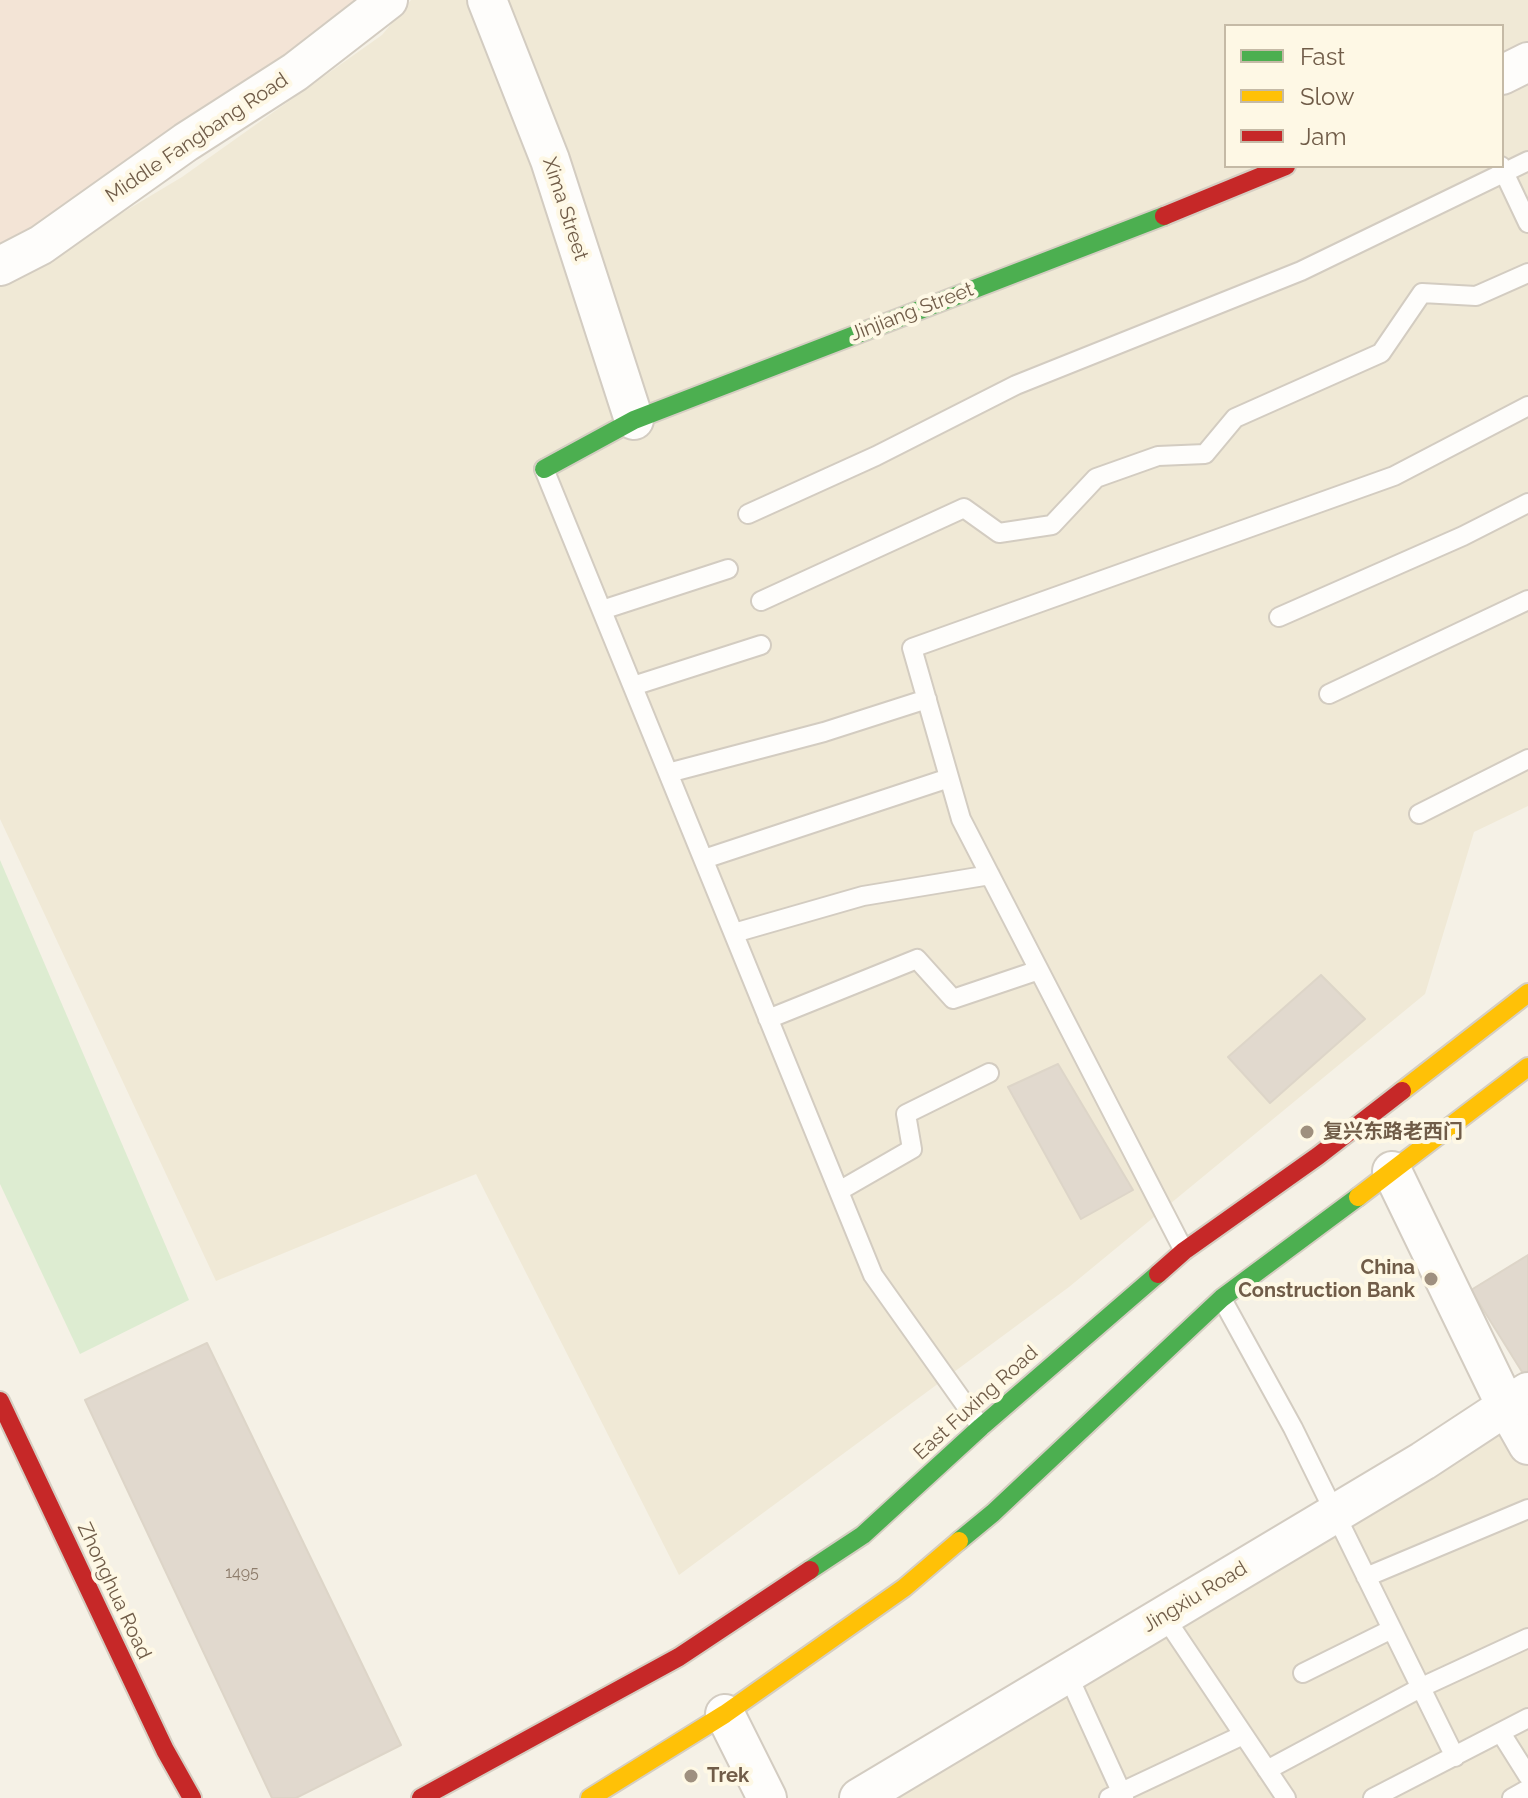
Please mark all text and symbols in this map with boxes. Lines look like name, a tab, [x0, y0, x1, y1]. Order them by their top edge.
legend	[1224, 24, 1504, 168]
text: Fast	[1300, 42, 1345, 71]
street label: Middle Fangbang Road	[101, 68, 293, 208]
text: Slow	[1300, 82, 1354, 111]
text: Jam	[1300, 122, 1346, 151]
street label: Xima Street	[537, 154, 593, 264]
street label: Jinjiang Street	[847, 278, 977, 346]
place label: 复兴东路老西门	[1323, 1120, 1463, 1144]
marker: 复兴东路老西门	[1298, 1123, 1316, 1141]
place label: China Construction Bank	[1238, 1256, 1415, 1303]
marker: China Construction Bank	[1422, 1270, 1440, 1288]
street label: East Fuxing Road	[909, 1341, 1043, 1465]
street label: Zhonghua Road	[72, 1519, 156, 1663]
street label: Jingxiu Road	[1139, 1556, 1251, 1638]
house number: 1495	[225, 1563, 259, 1583]
place label: Trek	[707, 1764, 749, 1788]
marker: Trek	[682, 1767, 700, 1785]

